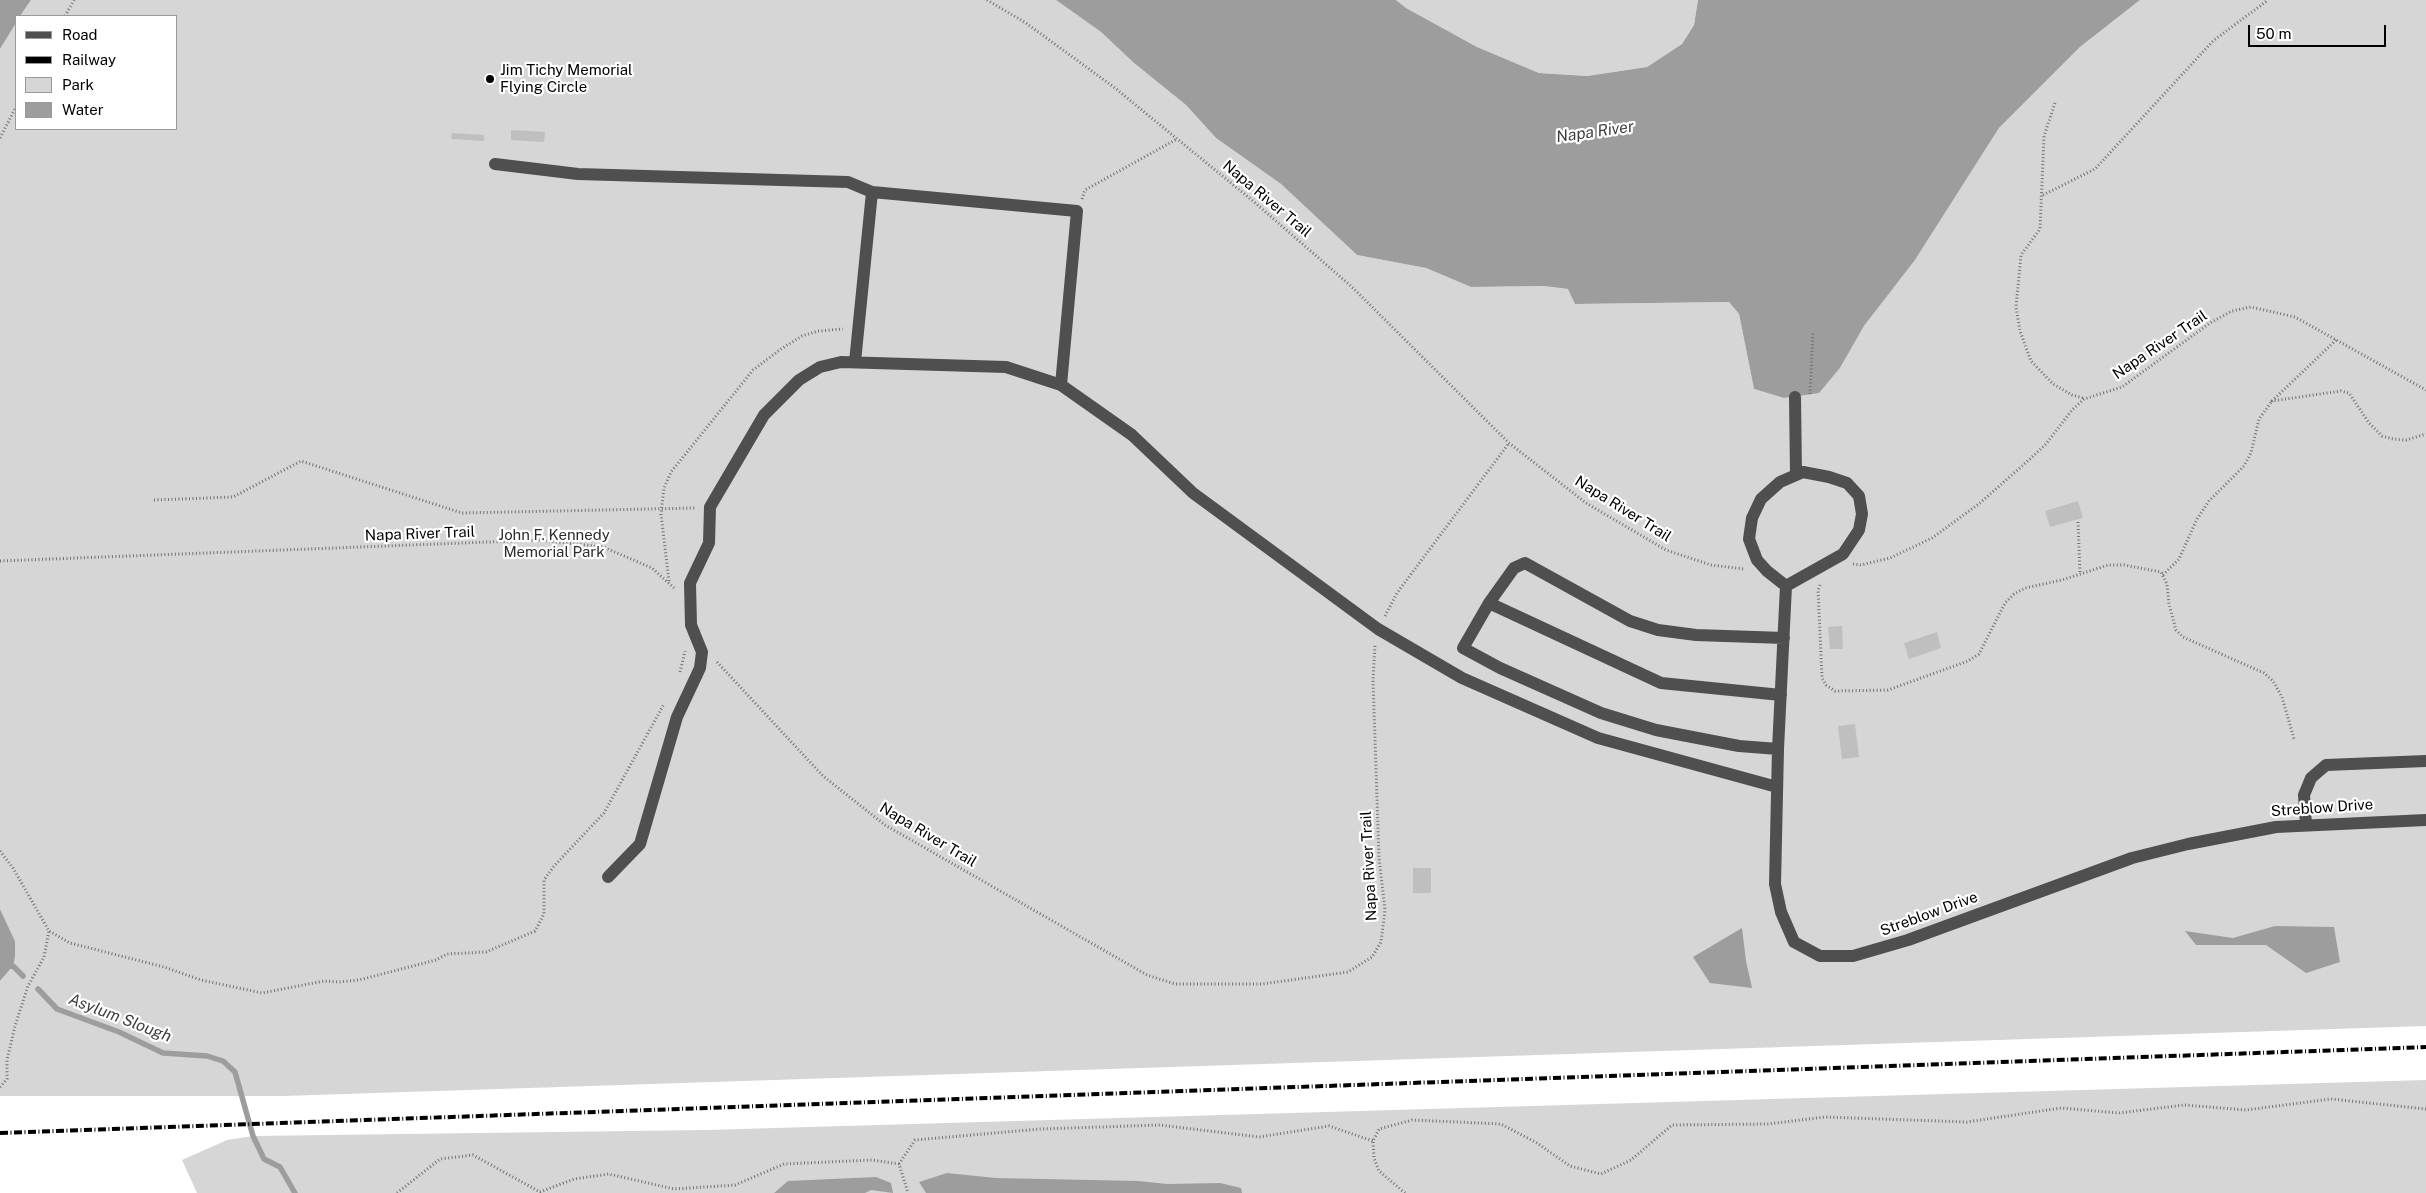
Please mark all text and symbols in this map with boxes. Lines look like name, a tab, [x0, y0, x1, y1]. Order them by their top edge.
legend	[15, 15, 178, 130]
scale bar	[2251, 15, 2388, 47]
text: 50 m	[2256, 25, 2291, 42]
text: Road	[62, 26, 98, 43]
text: Railway	[62, 51, 116, 68]
place label: Jim Tichy Memorial Flying Circle	[500, 61, 633, 96]
marker: Jim Tichy Memorial Flying Circle	[484, 73, 496, 85]
text: Park	[62, 76, 94, 93]
text: Water	[62, 101, 104, 118]
water label: Napa River	[1555, 117, 1635, 147]
street label: Napa River Trail	[1219, 157, 1315, 241]
street label: Napa River Trail	[2109, 307, 2211, 383]
street label: Napa River Trail	[1572, 472, 1674, 546]
street label: Napa River Trail	[365, 523, 475, 545]
park label: John F. Kennedy Memorial Park	[498, 526, 610, 561]
street label: Streblow Drive	[2270, 795, 2374, 821]
street label: Napa River Trail	[876, 799, 980, 871]
street label: Napa River Trail	[1357, 811, 1381, 921]
street label: Streblow Drive	[1878, 888, 1980, 940]
water label: Asylum Slough	[66, 990, 174, 1046]

